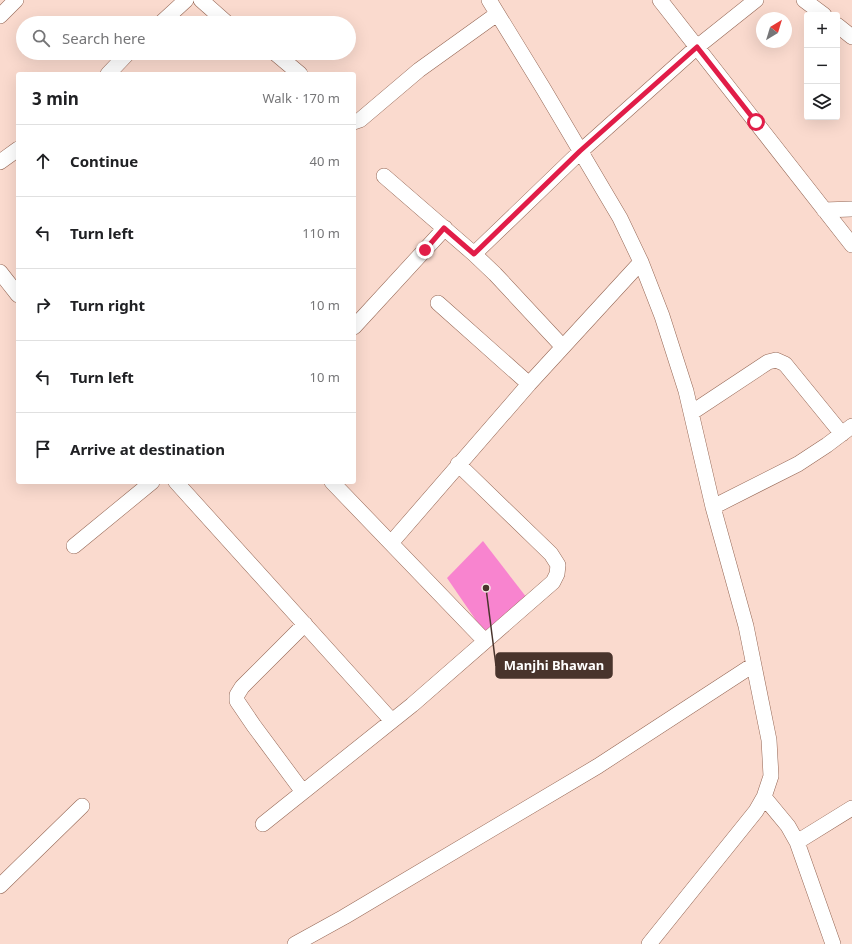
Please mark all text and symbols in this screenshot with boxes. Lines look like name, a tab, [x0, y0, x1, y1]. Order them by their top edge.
north arrow	[756, 12, 792, 48]
map controls	[804, 12, 840, 120]
button: +	[804, 12, 840, 48]
search box	[16, 16, 356, 60]
icon: search	[30, 27, 52, 49]
text: Search here	[62, 28, 145, 48]
button: −	[804, 48, 840, 84]
button: layers	[804, 84, 840, 120]
text: 3 min	[32, 87, 79, 110]
text: Walk · 170 m	[262, 89, 340, 107]
route start	[747, 113, 765, 131]
icon: ahead	[32, 150, 54, 172]
text: Continue	[70, 151, 138, 171]
text: 40 m	[310, 152, 340, 170]
icon: left	[32, 222, 54, 244]
text: Turn left	[70, 223, 134, 243]
text: 110 m	[302, 224, 340, 242]
route end	[416, 241, 434, 259]
icon: right	[32, 294, 54, 316]
text: Turn right	[70, 295, 145, 315]
text: 10 m	[310, 296, 340, 314]
icon: left	[32, 366, 54, 388]
text: Turn left	[70, 367, 134, 387]
text: 10 m	[310, 368, 340, 386]
icon: arrive	[32, 438, 54, 460]
text: Arrive at destination	[70, 439, 225, 459]
callout: Manjhi Bhawan	[496, 653, 612, 678]
text: Manjhi Bhawan	[504, 656, 604, 674]

